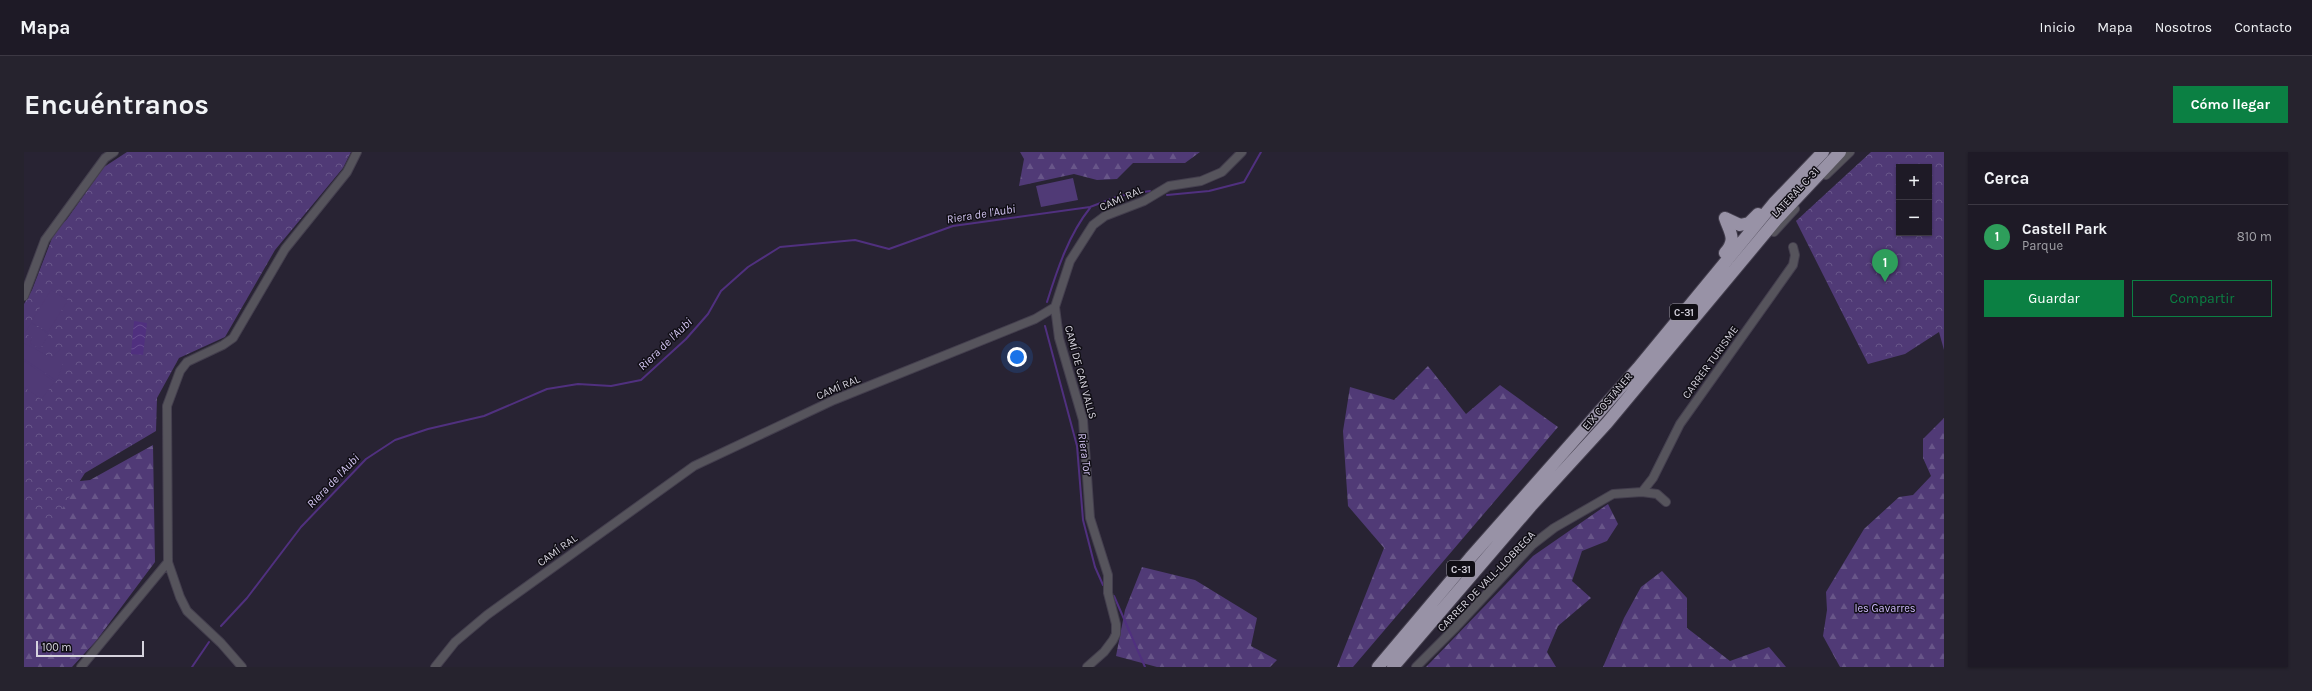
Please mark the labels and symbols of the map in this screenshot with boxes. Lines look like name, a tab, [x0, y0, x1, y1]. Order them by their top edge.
street label: LATERAL C-31	[1769, 164, 1822, 220]
street label: CAMÍ RAL	[1097, 181, 1146, 214]
water label: Riera de l'Aubi	[946, 202, 1016, 226]
pin: 1	[1872, 249, 1898, 282]
road number: C-31	[1670, 304, 1698, 320]
water label: Riera de l'Aubi	[635, 315, 695, 373]
street label: CAMÍ DE CAN VALLS	[1062, 323, 1101, 420]
street label: CARRER TURISME	[1680, 323, 1741, 401]
your location	[1007, 347, 1027, 367]
street label: CAMÍ RAL	[814, 370, 863, 402]
street label: EIX COSTANER	[1580, 370, 1635, 433]
water label: Riera Tor	[1075, 432, 1095, 477]
water label: Riera de l'Aubi	[304, 451, 362, 511]
street label: CARRER DE VALL-LLOBREGA	[1435, 528, 1538, 634]
street label: CAMÍ RAL	[534, 529, 581, 569]
road number: C-31	[1447, 561, 1475, 577]
park label: les Gavarres	[1854, 602, 1916, 615]
scale bar	[36, 639, 144, 658]

